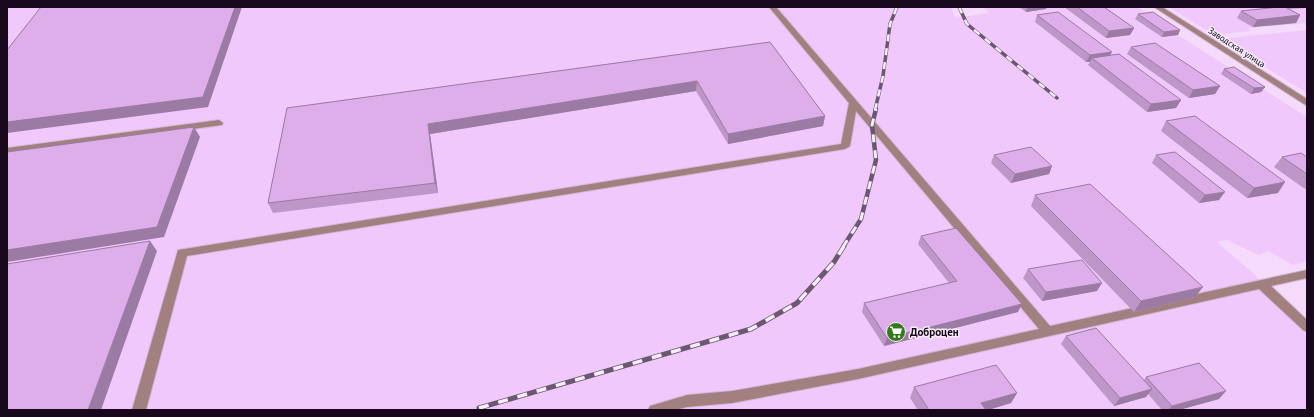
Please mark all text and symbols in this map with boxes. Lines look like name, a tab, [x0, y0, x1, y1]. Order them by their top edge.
street label: Заводская улица	[1206, 24, 1268, 70]
supermarket icon: Доброцен	[885, 321, 907, 343]
place label: Доброцен	[910, 325, 959, 339]

